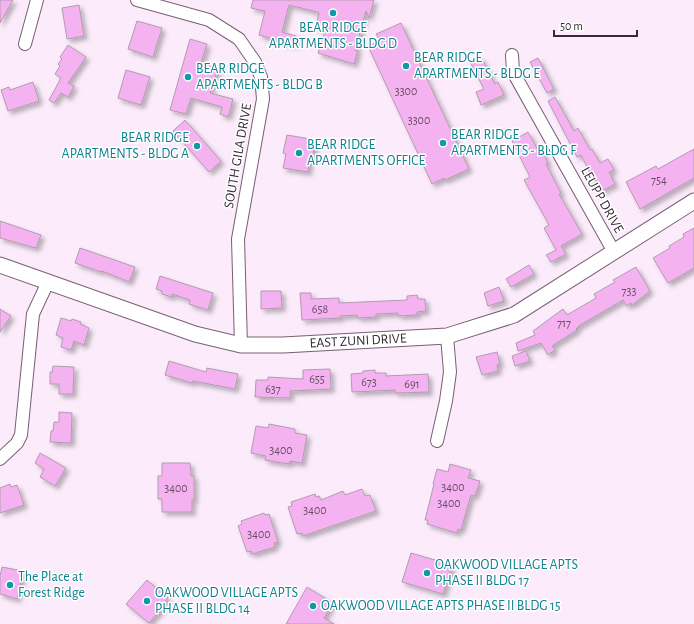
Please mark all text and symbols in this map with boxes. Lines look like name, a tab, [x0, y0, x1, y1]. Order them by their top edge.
marker: BEAR RIDGE APARTMENTS - BLDG D	[328, 8, 338, 18]
scale bar	[554, 12, 637, 38]
text: 50 m	[560, 20, 583, 32]
place label: BEAR RIDGE APARTMENTS - BLDG D	[269, 21, 397, 51]
place label: BEAR RIDGE APARTMENTS - BLDG E	[414, 51, 540, 81]
marker: BEAR RIDGE APARTMENTS - BLDG E	[401, 61, 411, 71]
place label: BEAR RIDGE APARTMENTS - BLDG B	[196, 62, 323, 92]
marker: BEAR RIDGE APARTMENTS - BLDG B	[183, 72, 193, 82]
house number: 3300	[395, 85, 417, 97]
street label: SOUTH GILA DRIVE	[222, 102, 254, 210]
house number: 3300	[408, 114, 430, 126]
place label: BEAR RIDGE APARTMENTS - BLDG F	[451, 128, 577, 158]
place label: BEAR RIDGE APARTMENTS - BLDG A	[62, 131, 189, 161]
place label: BEAR RIDGE APARTMENTS OFFICE	[307, 138, 425, 168]
marker: BEAR RIDGE APARTMENTS - BLDG F	[438, 138, 448, 148]
marker: BEAR RIDGE APARTMENTS - BLDG A	[192, 141, 202, 151]
marker: BEAR RIDGE APARTMENTS OFFICE	[294, 148, 304, 158]
street label: LEUPP DRIVE	[578, 165, 626, 236]
house number: 754	[651, 174, 667, 186]
house number: 733	[622, 285, 636, 297]
house number: 658	[312, 303, 328, 315]
house number: 717	[557, 317, 571, 329]
street label: EAST ZUNI DRIVE	[309, 331, 407, 351]
house number: 655	[309, 373, 325, 385]
house number: 673	[361, 376, 377, 388]
house number: 691	[404, 378, 420, 390]
house number: 637	[265, 383, 281, 395]
house number: 3400	[269, 444, 293, 456]
house number: 3400	[441, 481, 465, 493]
house number: 3400	[164, 482, 188, 494]
house number: 3400	[437, 497, 461, 509]
house number: 3400	[303, 504, 327, 516]
house number: 3400	[247, 528, 271, 540]
place label: OAKWOOD VILLAGE APTS PHASE II BLDG 17	[435, 558, 578, 588]
marker: OAKWOOD VILLAGE APTS PHASE II BLDG 17	[422, 568, 432, 578]
place label: The Place at Forest Ridge	[18, 570, 85, 600]
marker: The Place at Forest Ridge	[5, 580, 15, 590]
place label: OAKWOOD VILLAGE APTS PHASE II BLDG 14	[155, 586, 298, 616]
marker: OAKWOOD VILLAGE APTS PHASE II BLDG 14	[142, 596, 152, 606]
place label: OAKWOOD VILLAGE APTS PHASE II BLDG 15	[321, 599, 561, 613]
marker: OAKWOOD VILLAGE APTS PHASE II BLDG 15	[308, 601, 318, 611]

